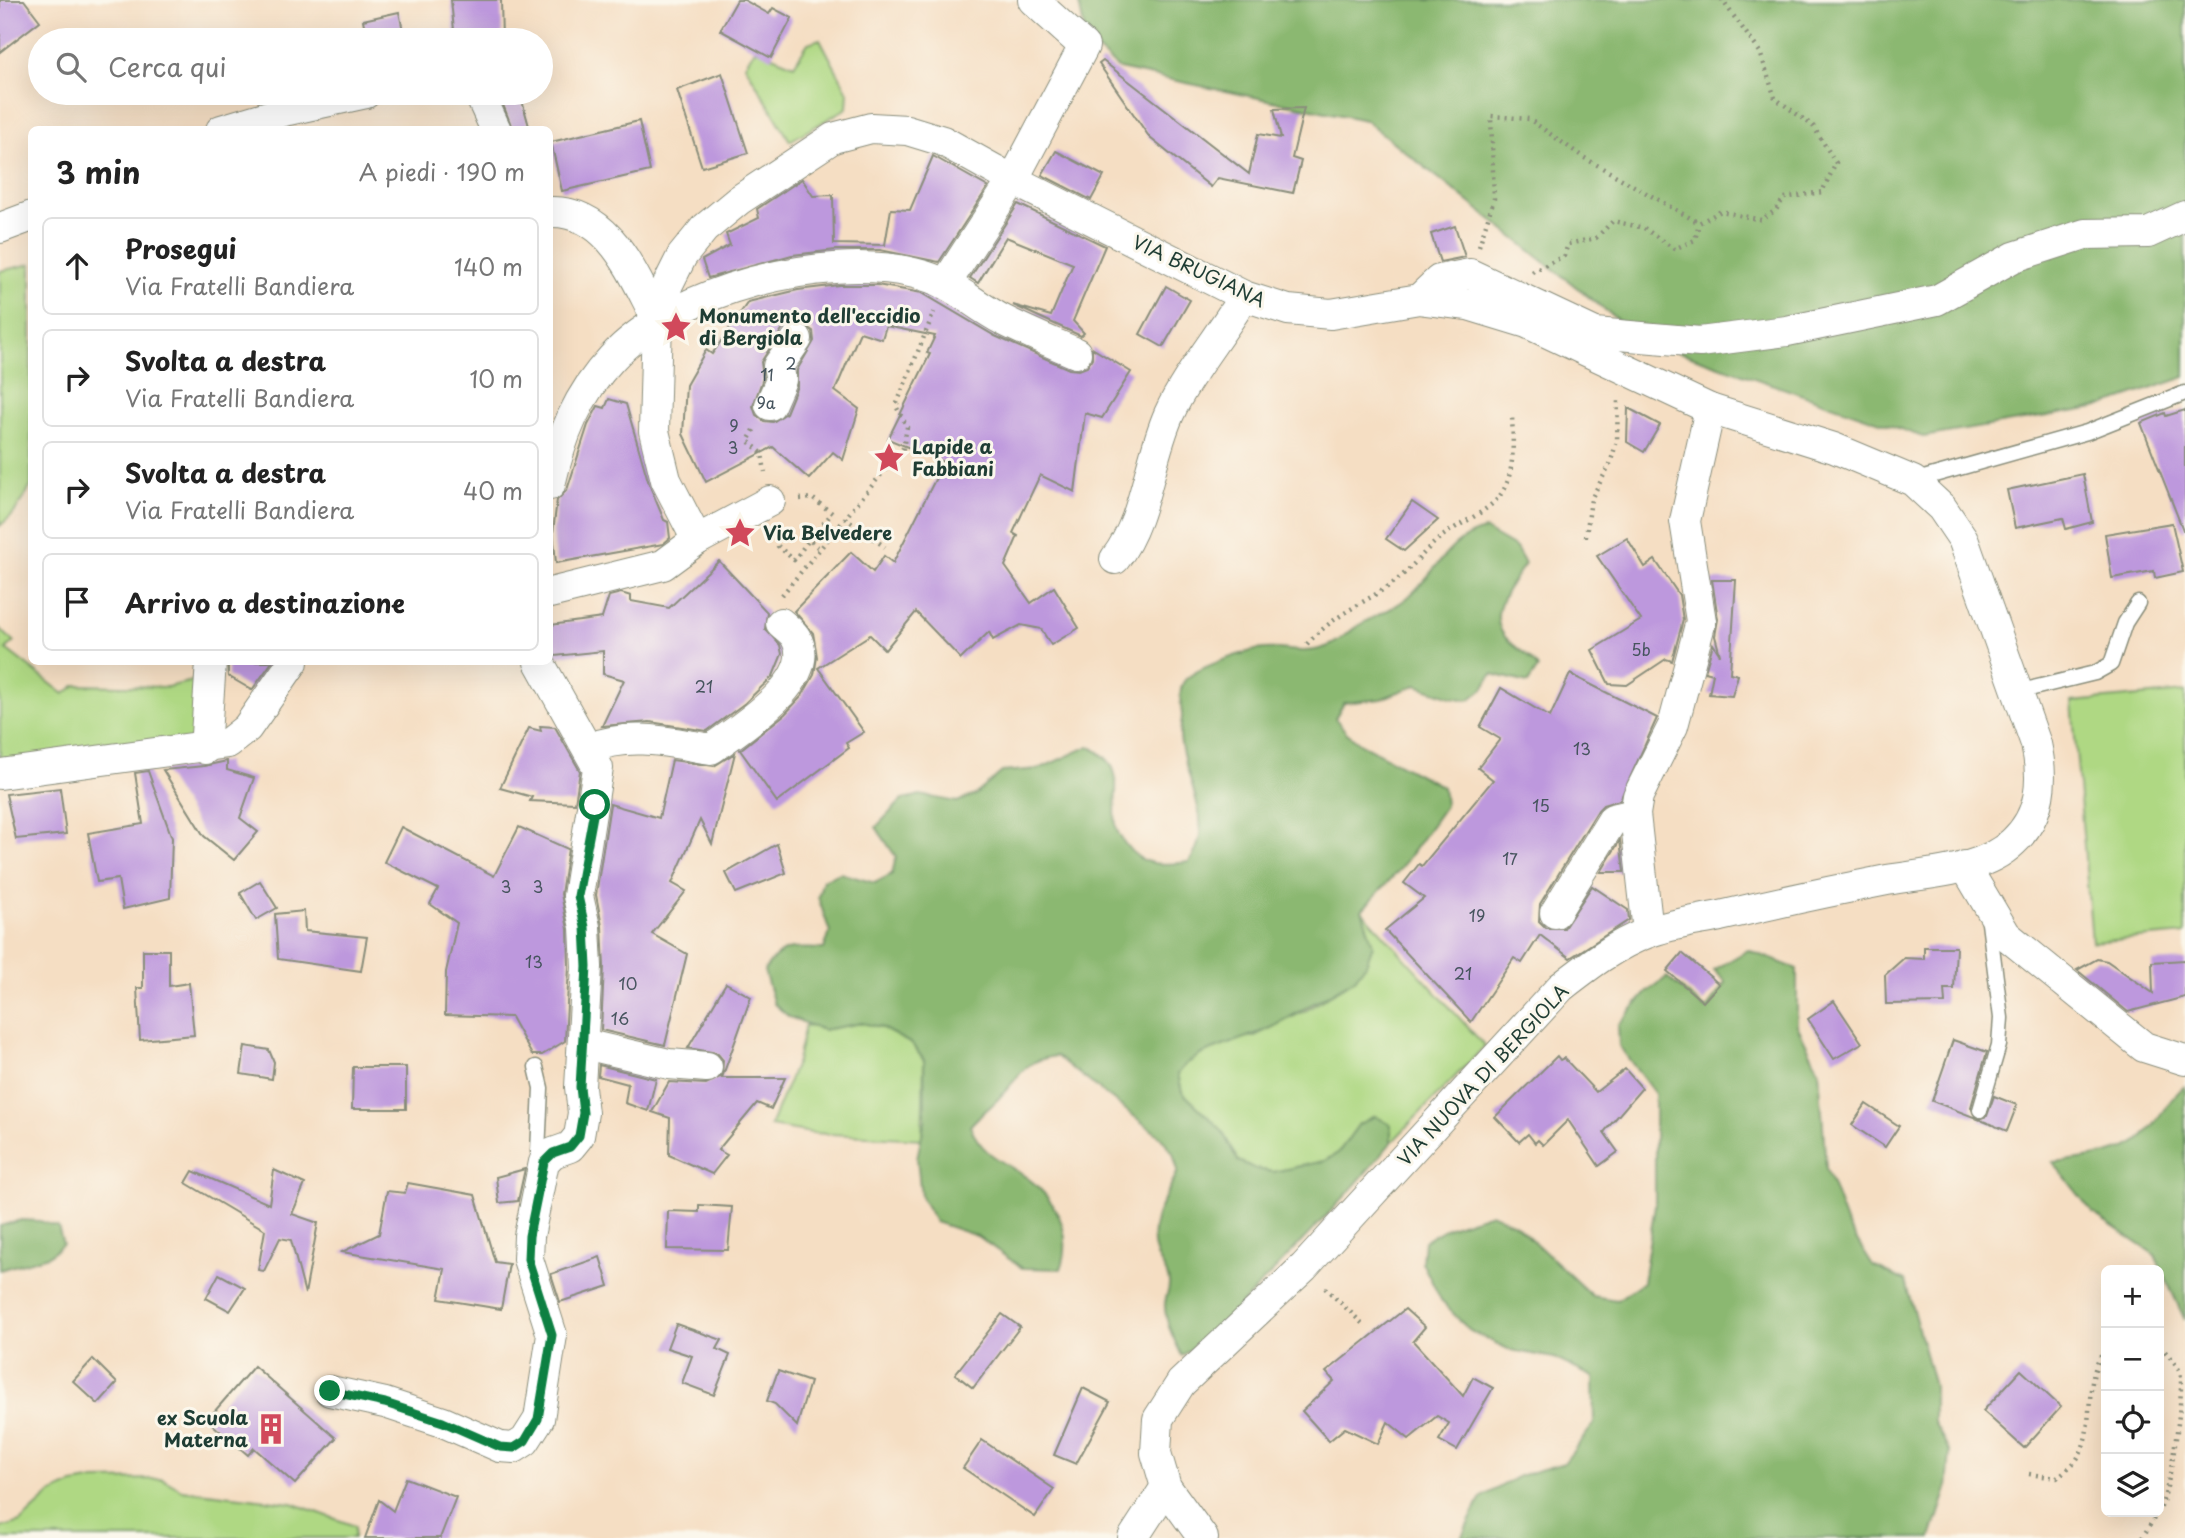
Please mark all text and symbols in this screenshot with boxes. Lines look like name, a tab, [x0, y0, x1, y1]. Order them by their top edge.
search box	[28, 28, 553, 105]
text: Cerca qui	[108, 47, 227, 86]
icon: search	[52, 48, 90, 86]
text: 3 min	[56, 149, 141, 194]
text: A piedi · 190 m	[359, 154, 525, 189]
street label: VIA BRUGIANA	[1128, 227, 1271, 313]
text: Prosegui	[125, 229, 237, 268]
icon: ahead	[58, 247, 96, 285]
text: 140 m	[454, 249, 523, 284]
text: Via Fratelli Bandiera	[125, 268, 354, 303]
place label: Monumento dell'eccidio di Bergiola	[699, 301, 920, 351]
place icon: Monumento dell'eccidio di Bergiola	[659, 310, 693, 344]
text: Svolta a destra	[125, 341, 326, 380]
house number: 2	[785, 351, 797, 375]
icon: right	[58, 359, 96, 397]
text: 10 m	[469, 361, 523, 396]
house number: 11	[760, 362, 774, 386]
text: Via Fratelli Bandiera	[125, 380, 354, 415]
house number: 9a	[756, 390, 776, 414]
house number: 9	[729, 413, 739, 437]
place label: Lapide a Fabbiani	[912, 432, 994, 482]
house number: 3	[728, 435, 738, 459]
place icon: Lapide a Fabbiani	[872, 441, 906, 475]
text: Svolta a destra	[125, 453, 326, 492]
icon: right	[58, 471, 96, 509]
text: 40 m	[463, 473, 523, 508]
text: Via Fratelli Bandiera	[125, 492, 354, 527]
place icon: Via Belvedere	[723, 516, 757, 550]
place label: Via Belvedere	[763, 518, 892, 546]
icon: arrive	[58, 583, 96, 621]
text: Arrivo a destinazione	[125, 583, 405, 622]
house number: 5b	[1631, 637, 1651, 661]
house number: 21	[695, 674, 713, 698]
house number: 13	[1573, 736, 1591, 760]
route start	[579, 789, 610, 820]
house number: 15	[1532, 793, 1550, 817]
house number: 17	[1502, 846, 1518, 870]
house number: 3	[501, 874, 511, 898]
house number: 3	[533, 874, 543, 898]
house number: 19	[1469, 903, 1485, 927]
house number: 13	[525, 949, 543, 973]
house number: 21	[1454, 961, 1472, 985]
house number: 10	[619, 971, 637, 995]
street label: VIA NUOVA DI BERGIOLA	[1390, 977, 1574, 1172]
house number: 16	[611, 1006, 629, 1030]
map controls	[2101, 1265, 2164, 1517]
button: +	[2101, 1265, 2164, 1328]
button: −	[2101, 1328, 2164, 1391]
route end	[314, 1375, 345, 1406]
button: locate	[2101, 1391, 2164, 1454]
place label: ex Scuola Materna	[157, 1403, 248, 1453]
building icon: ex Scuola Materna	[254, 1412, 288, 1446]
button: layers	[2101, 1454, 2164, 1517]

